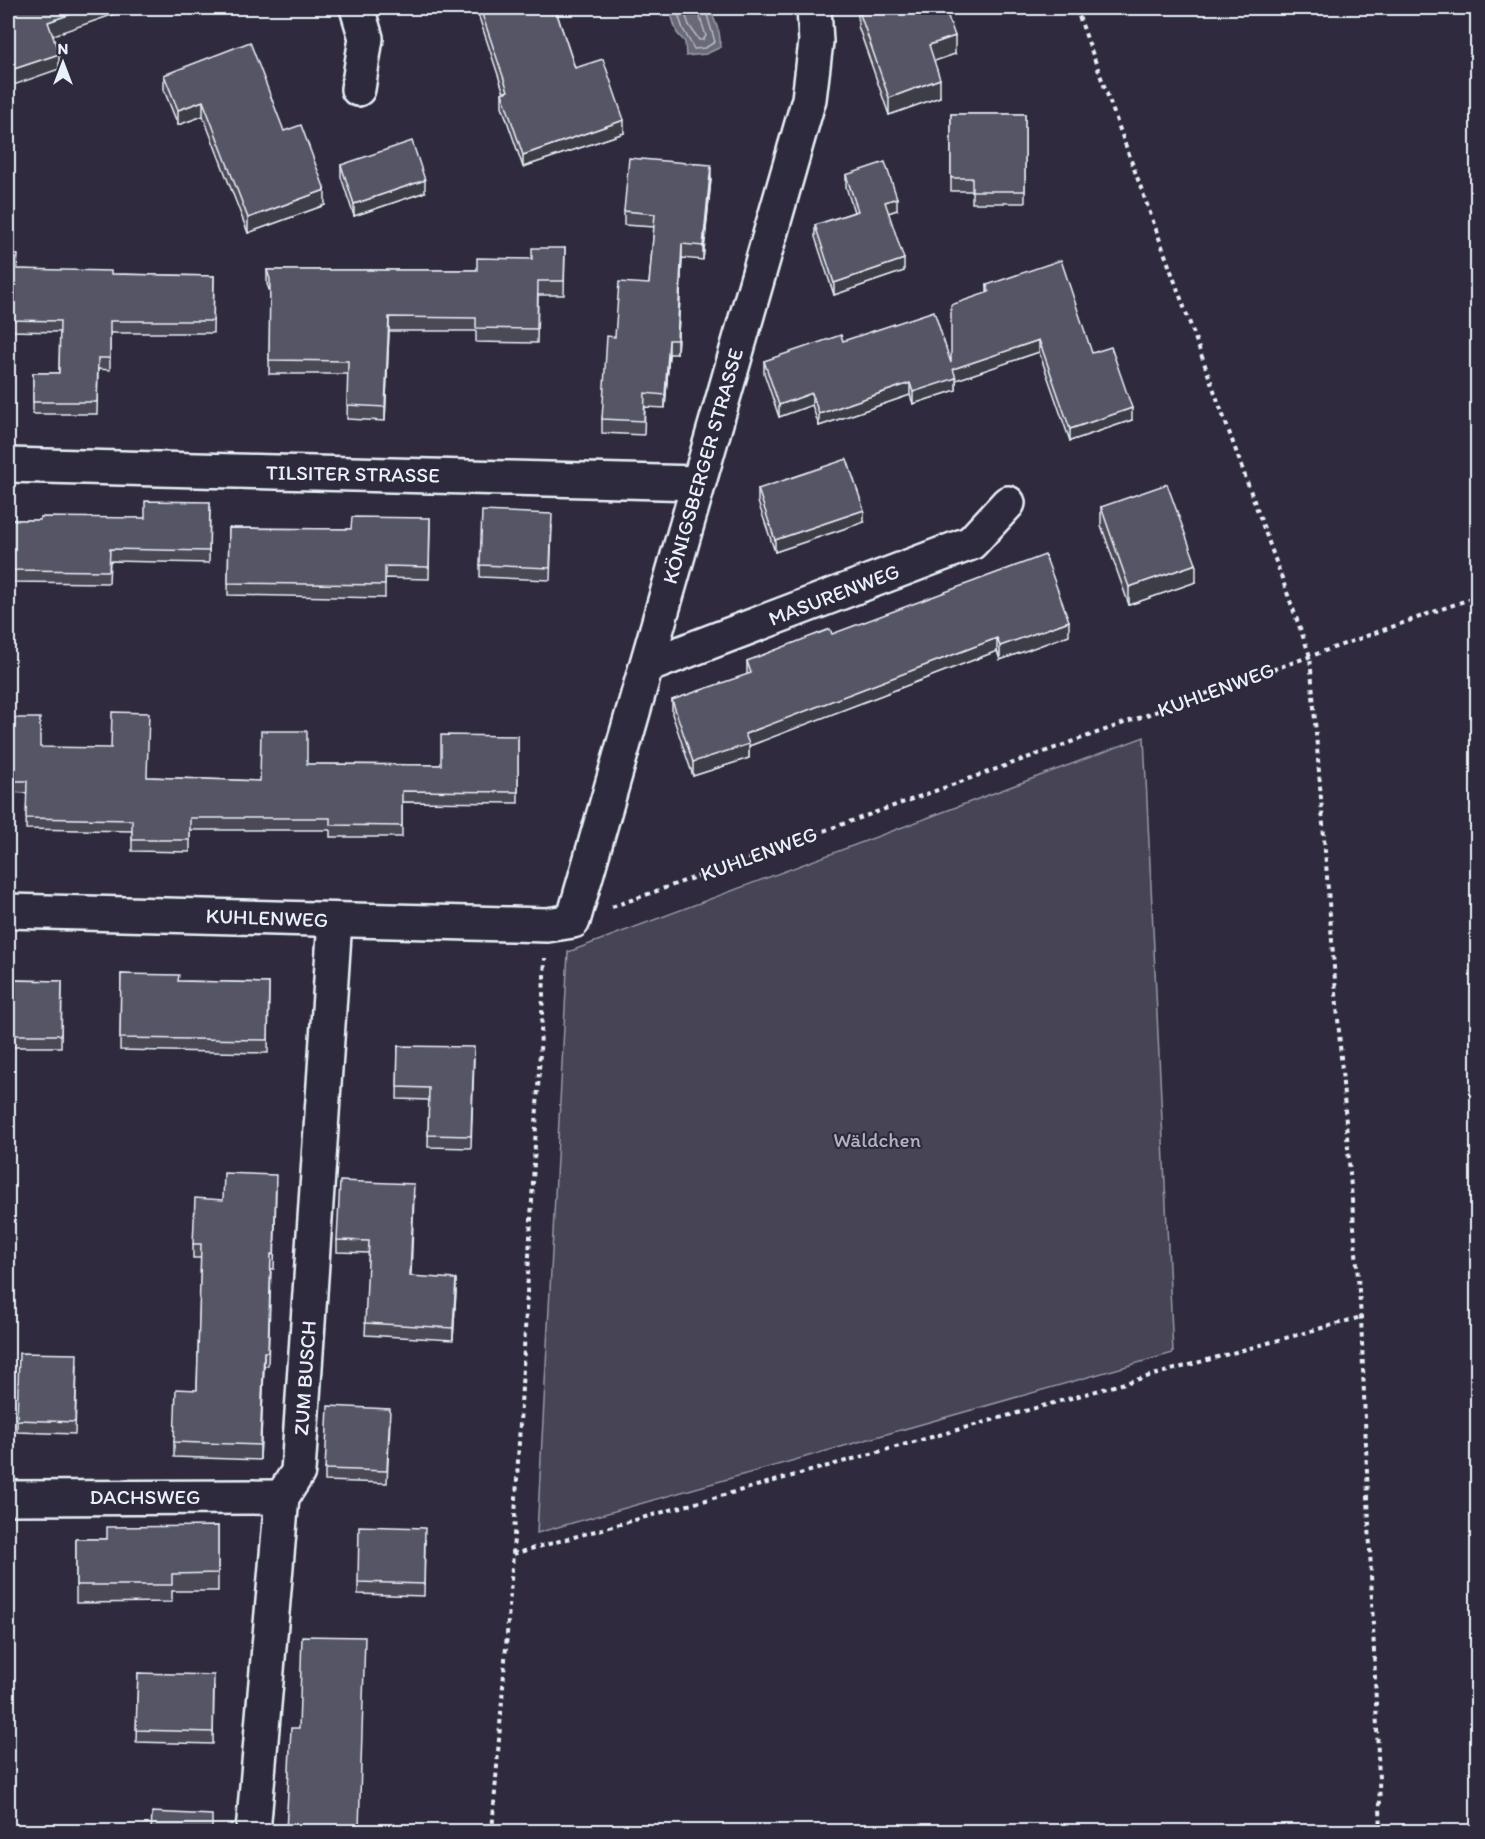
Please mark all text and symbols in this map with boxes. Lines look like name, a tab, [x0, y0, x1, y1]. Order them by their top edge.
north arrow	[33, 33, 93, 93]
text: N	[58, 39, 68, 58]
street label: KÖNIGSBERGER STRASSE	[657, 345, 748, 587]
street label: TILSITER STRASSE	[266, 459, 440, 488]
street label: MASURENWEG	[765, 558, 903, 631]
street label: KUHLENWEG	[1154, 657, 1278, 722]
street label: KUHLENWEG	[697, 821, 821, 886]
street label: KUHLENWEG	[205, 903, 329, 932]
park label: Wäldchen	[833, 1127, 921, 1152]
street label: ZUM BUSCH	[288, 1320, 321, 1436]
street label: DACHSWEG	[89, 1484, 201, 1509]

